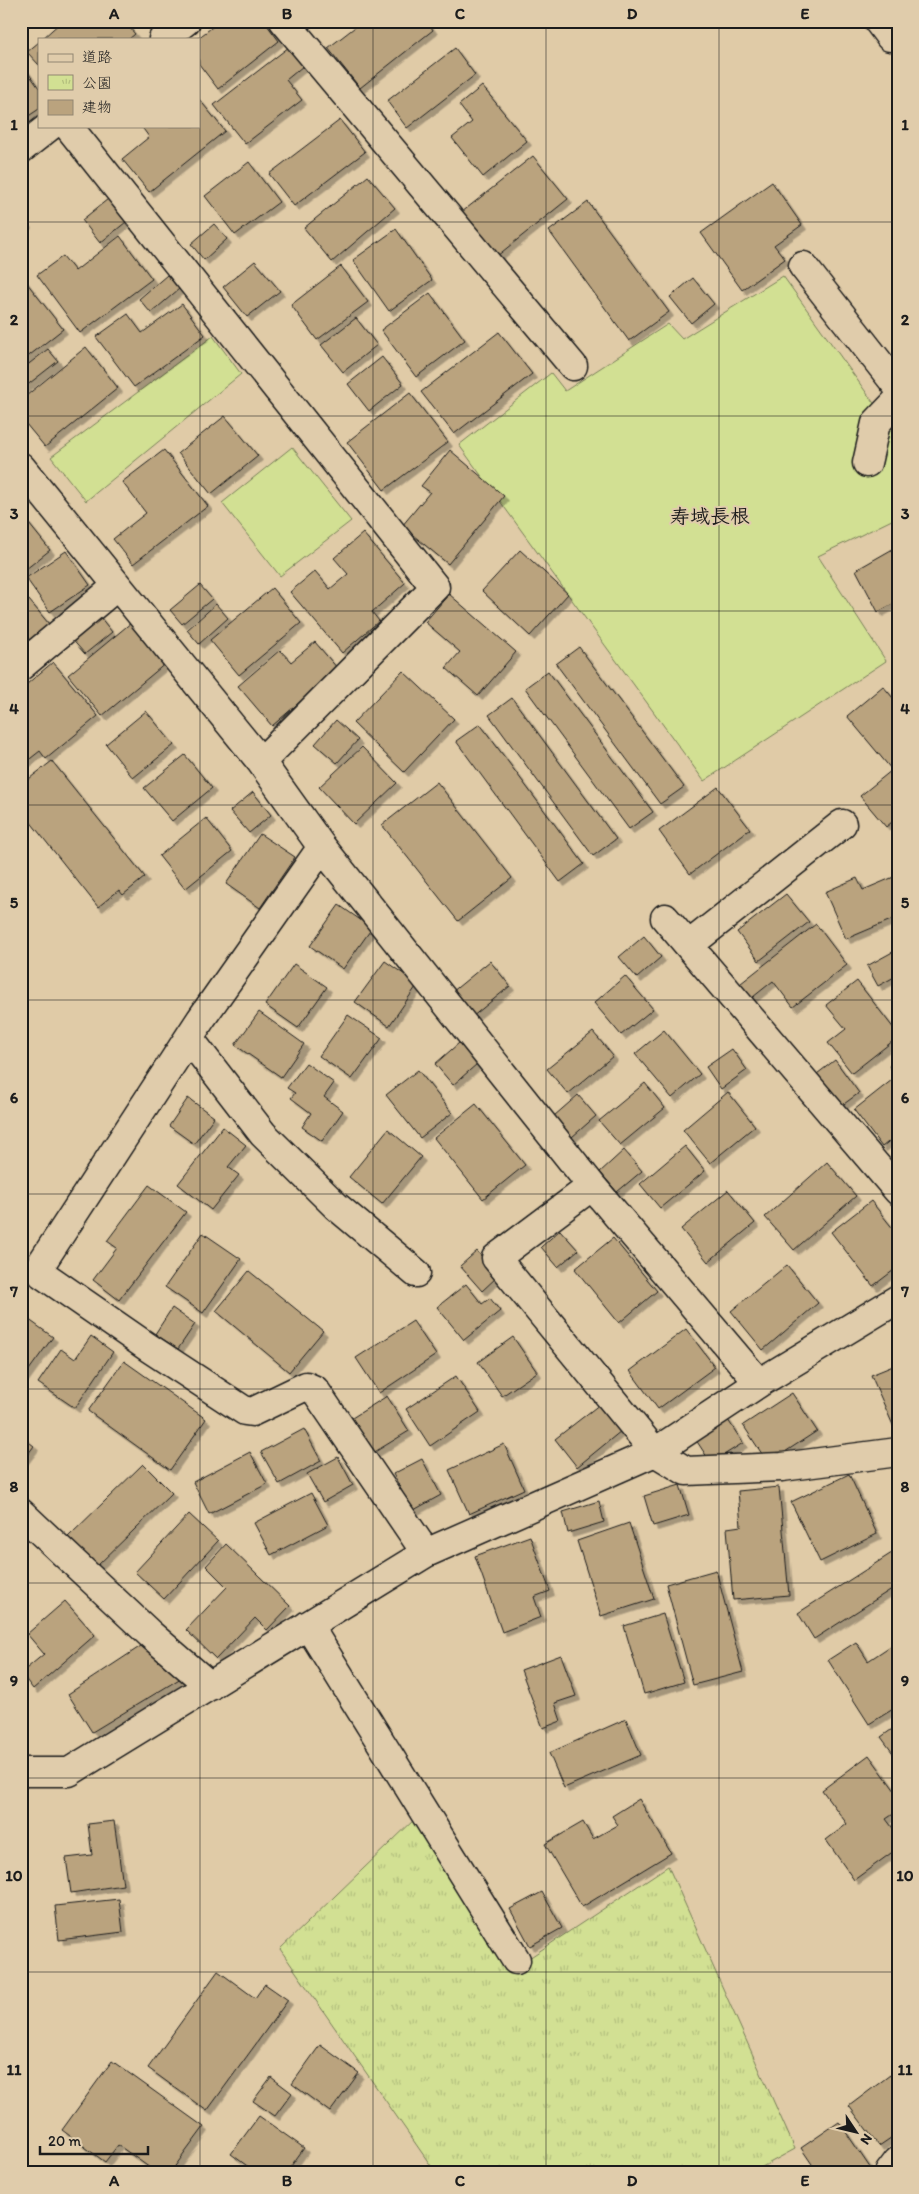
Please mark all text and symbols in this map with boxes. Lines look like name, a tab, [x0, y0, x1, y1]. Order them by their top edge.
text: A	[108, 4, 120, 23]
text: B	[282, 4, 293, 23]
text: C	[455, 4, 466, 23]
text: D	[627, 4, 638, 23]
text: E	[801, 4, 810, 23]
legend	[38, 38, 200, 128]
text: 道路	[82, 48, 112, 66]
text: 公園	[82, 74, 112, 92]
text: 建物	[82, 98, 112, 116]
text: 1	[10, 115, 18, 134]
text: 1	[901, 115, 909, 134]
text: 2	[10, 310, 19, 329]
text: 2	[901, 310, 910, 329]
text: 3	[10, 504, 19, 523]
district label: 寿域長根	[670, 504, 750, 528]
text: 3	[901, 504, 910, 523]
text: 4	[9, 699, 19, 718]
text: 4	[900, 699, 910, 718]
text: 5	[10, 893, 19, 912]
text: 5	[901, 893, 910, 912]
text: 6	[10, 1088, 19, 1107]
text: 6	[901, 1088, 910, 1107]
text: 7	[9, 1282, 18, 1301]
text: 7	[900, 1282, 909, 1301]
text: 8	[10, 1477, 19, 1496]
text: 8	[901, 1477, 910, 1496]
text: 9	[10, 1671, 18, 1690]
text: 9	[901, 1671, 909, 1690]
text: 10	[5, 1866, 23, 1885]
text: 10	[896, 1866, 914, 1885]
text: 11	[7, 2060, 22, 2079]
text: 11	[898, 2060, 913, 2079]
north arrow	[832, 2106, 882, 2156]
scale bar	[40, 2124, 148, 2156]
text: N	[857, 2130, 876, 2148]
text: 20 m	[48, 2132, 82, 2150]
text: A	[108, 2171, 120, 2190]
text: B	[282, 2171, 293, 2190]
text: C	[455, 2171, 466, 2190]
text: D	[627, 2171, 638, 2190]
text: E	[801, 2171, 810, 2190]

